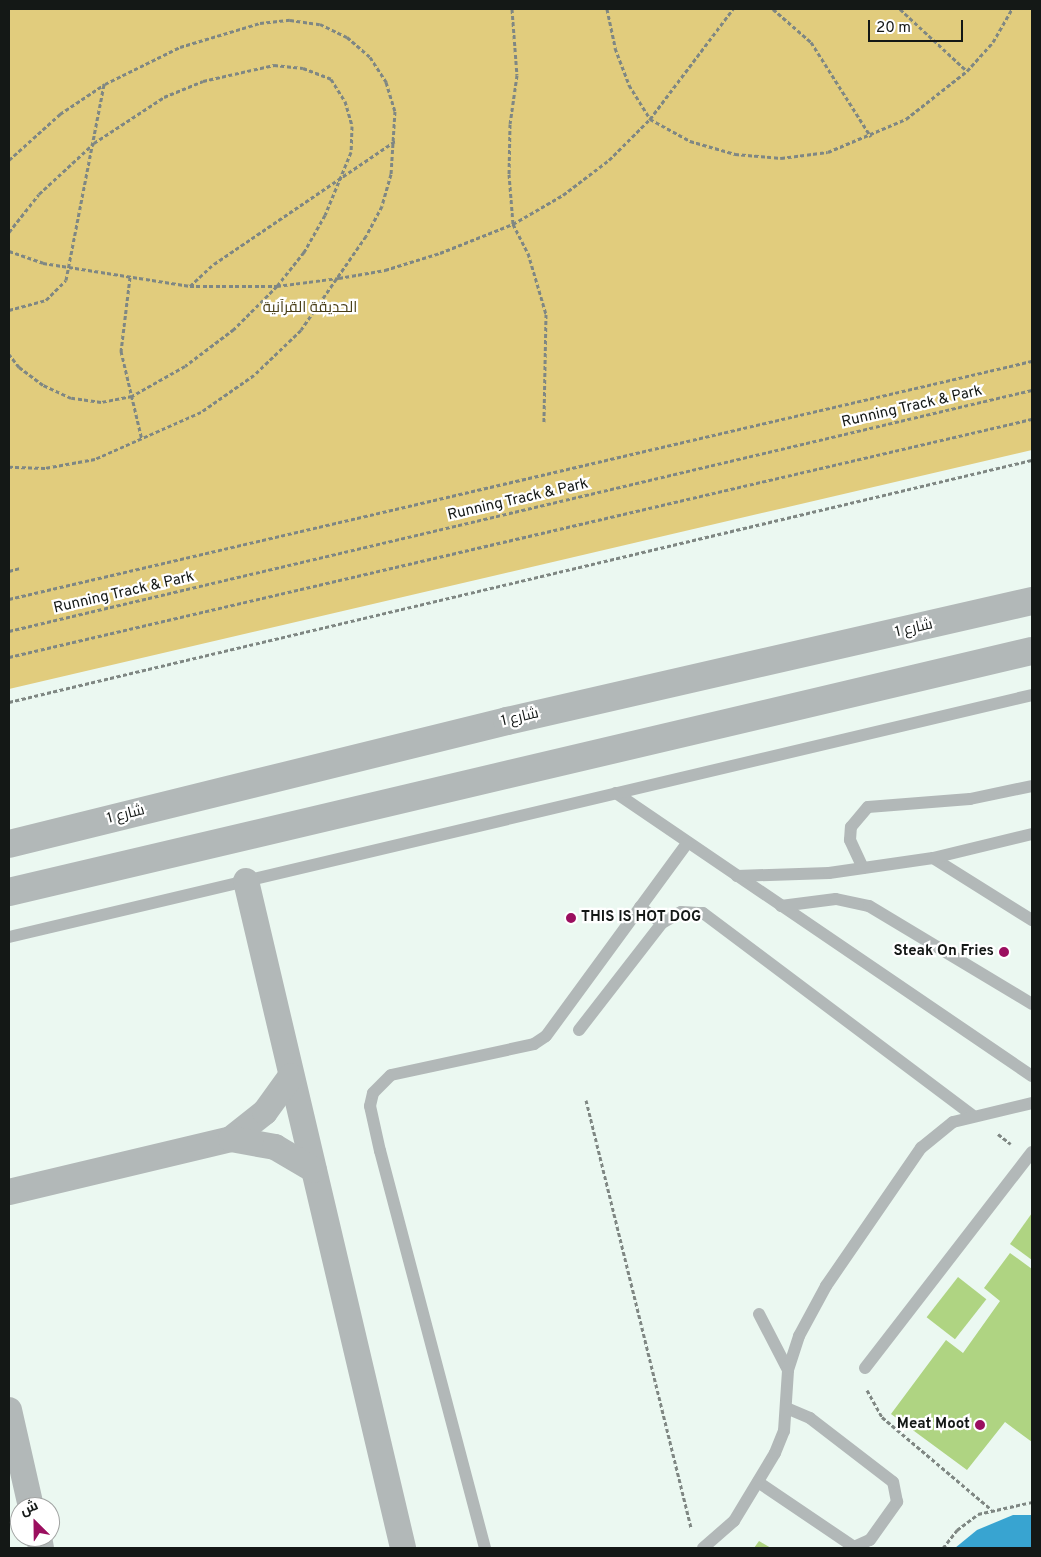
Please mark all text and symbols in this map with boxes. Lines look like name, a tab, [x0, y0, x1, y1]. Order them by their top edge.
scale bar	[871, 10, 966, 42]
text: 20 m	[876, 19, 911, 38]
park label: الحديقة القرآنية	[263, 300, 357, 318]
street label: Running Track & Park	[840, 382, 984, 432]
street label: Running Track & Park	[446, 475, 590, 525]
street label: Running Track & Park	[52, 568, 196, 618]
street label: شارع 1	[893, 616, 935, 642]
street label: شارع 1	[499, 705, 541, 731]
street label: شارع 1	[105, 802, 147, 828]
place label: THIS IS HOT DOG	[581, 909, 701, 927]
marker: THIS IS HOT DOG	[565, 912, 577, 924]
place label: Steak On Fries	[893, 943, 994, 961]
marker: Steak On Fries	[998, 946, 1010, 958]
place label: Meat Moot	[897, 1416, 970, 1434]
marker: Meat Moot	[974, 1419, 986, 1431]
north arrow	[10, 1497, 60, 1547]
text: ش	[18, 1497, 41, 1520]

